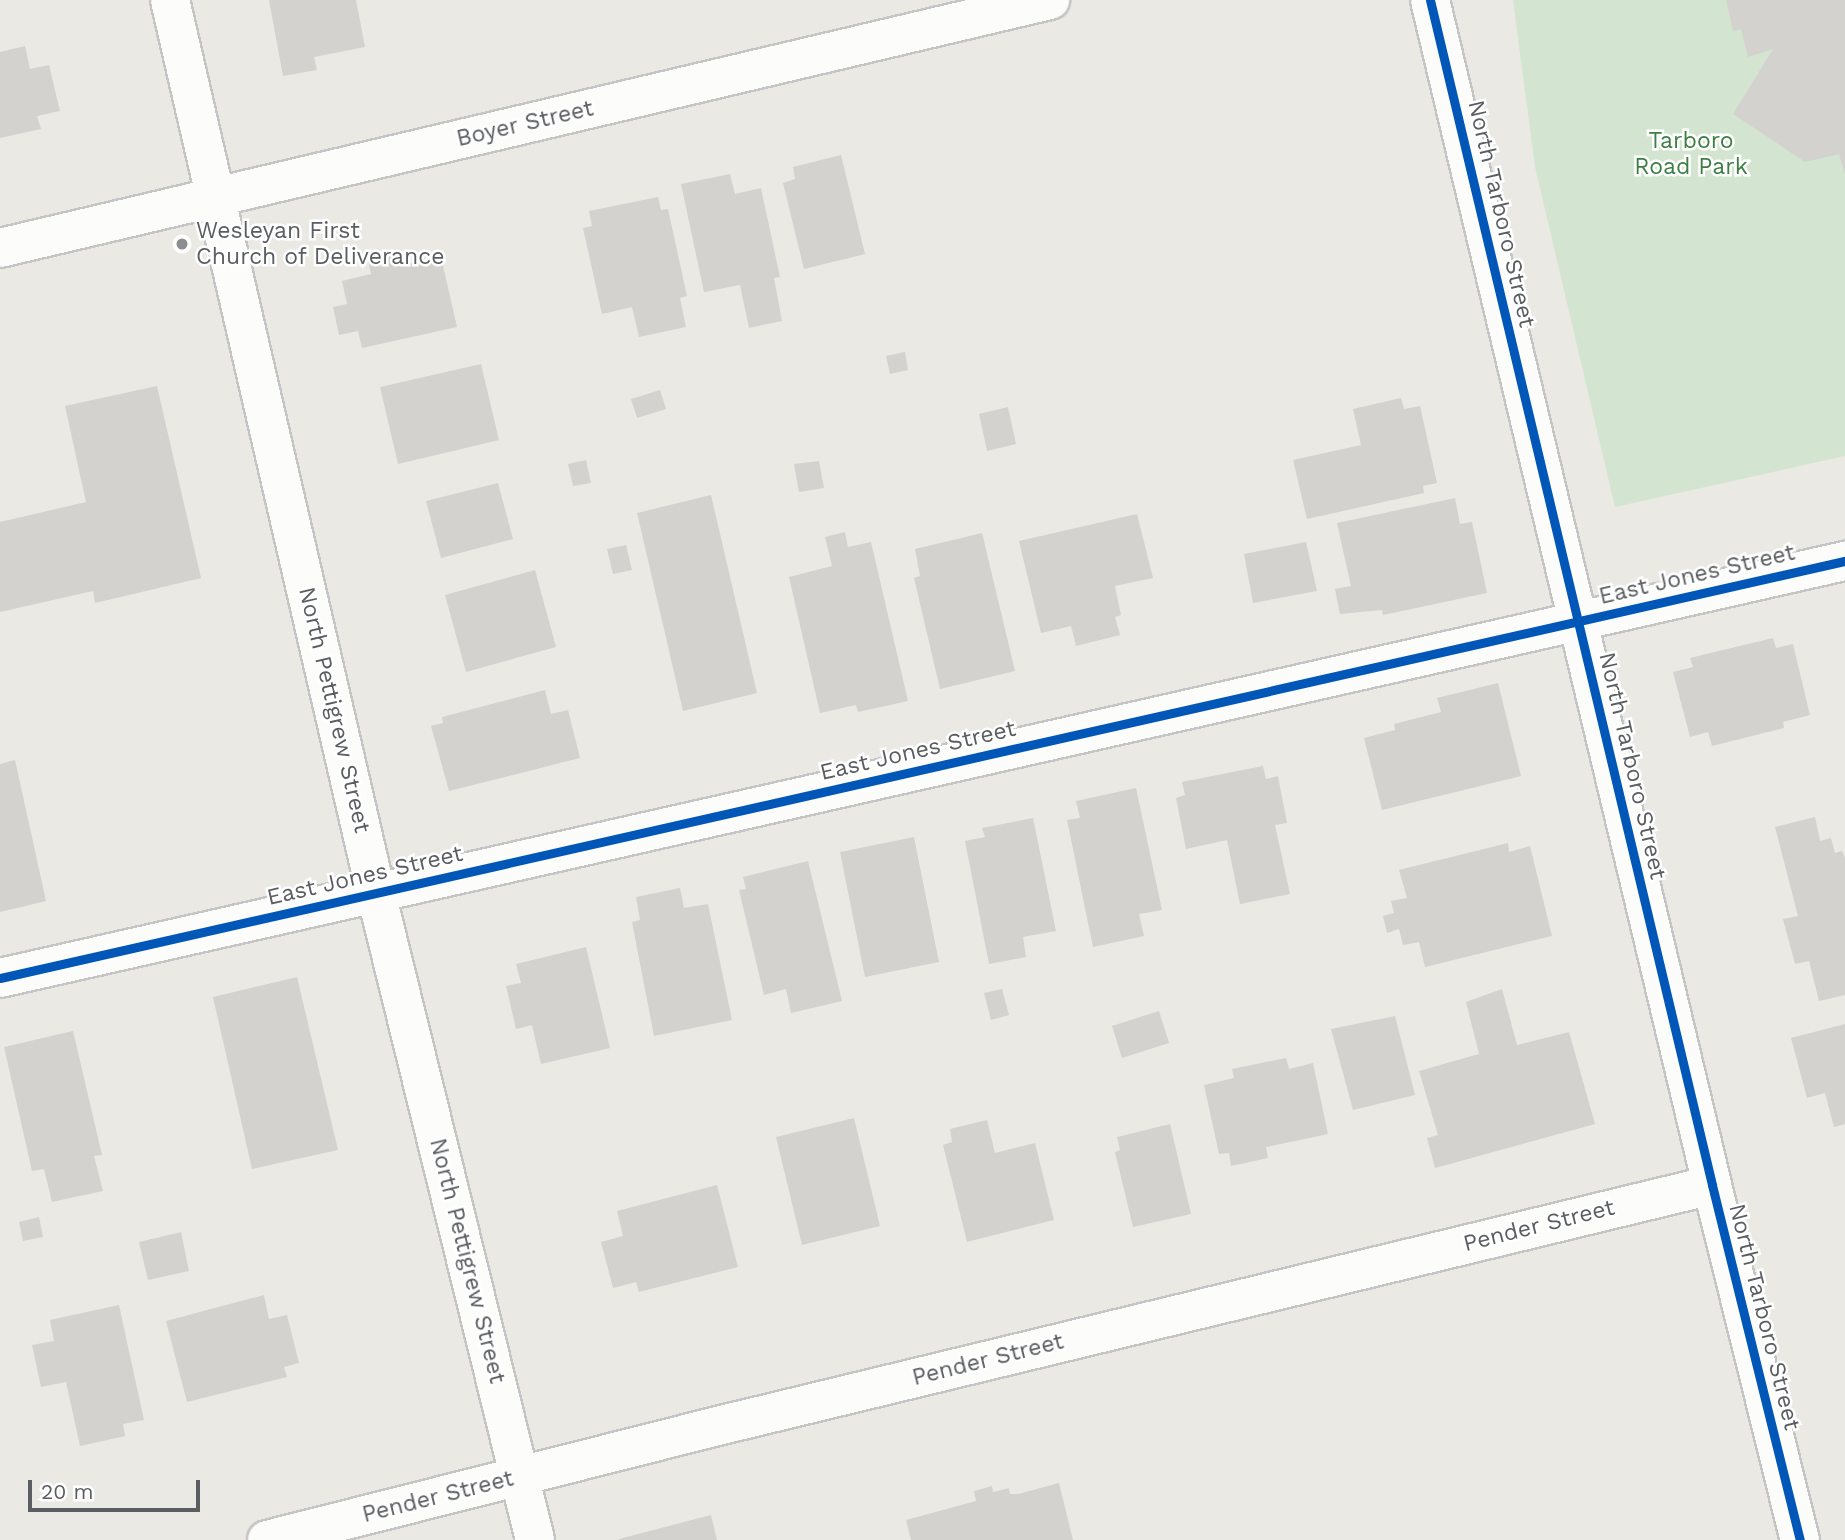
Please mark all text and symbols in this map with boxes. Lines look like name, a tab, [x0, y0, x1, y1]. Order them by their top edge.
street label: Boyer Street	[454, 95, 596, 153]
street label: North Tarboro Street	[1461, 97, 1541, 331]
park label: Tarboro Road Park	[1634, 127, 1748, 181]
place label: Wesleyan First Church of Deliverance	[196, 217, 445, 271]
marker: Wesleyan First Church of Deliverance	[174, 236, 190, 252]
street label: East Jones Street	[1596, 539, 1798, 611]
street label: North Pettigrew Street	[292, 584, 376, 836]
street label: North Tarboro Street	[1592, 649, 1672, 883]
street label: East Jones Street	[817, 715, 1019, 787]
street label: East Jones Street	[264, 840, 466, 912]
street label: North Pettigrew Street	[423, 1135, 511, 1387]
street label: Pender Street	[1460, 1194, 1618, 1258]
street label: North Tarboro Street	[1722, 1201, 1806, 1433]
street label: Pender Street	[909, 1328, 1067, 1392]
street label: Pender Street	[359, 1465, 517, 1529]
scale bar	[32, 1466, 203, 1510]
text: 20 m	[41, 1479, 93, 1504]

